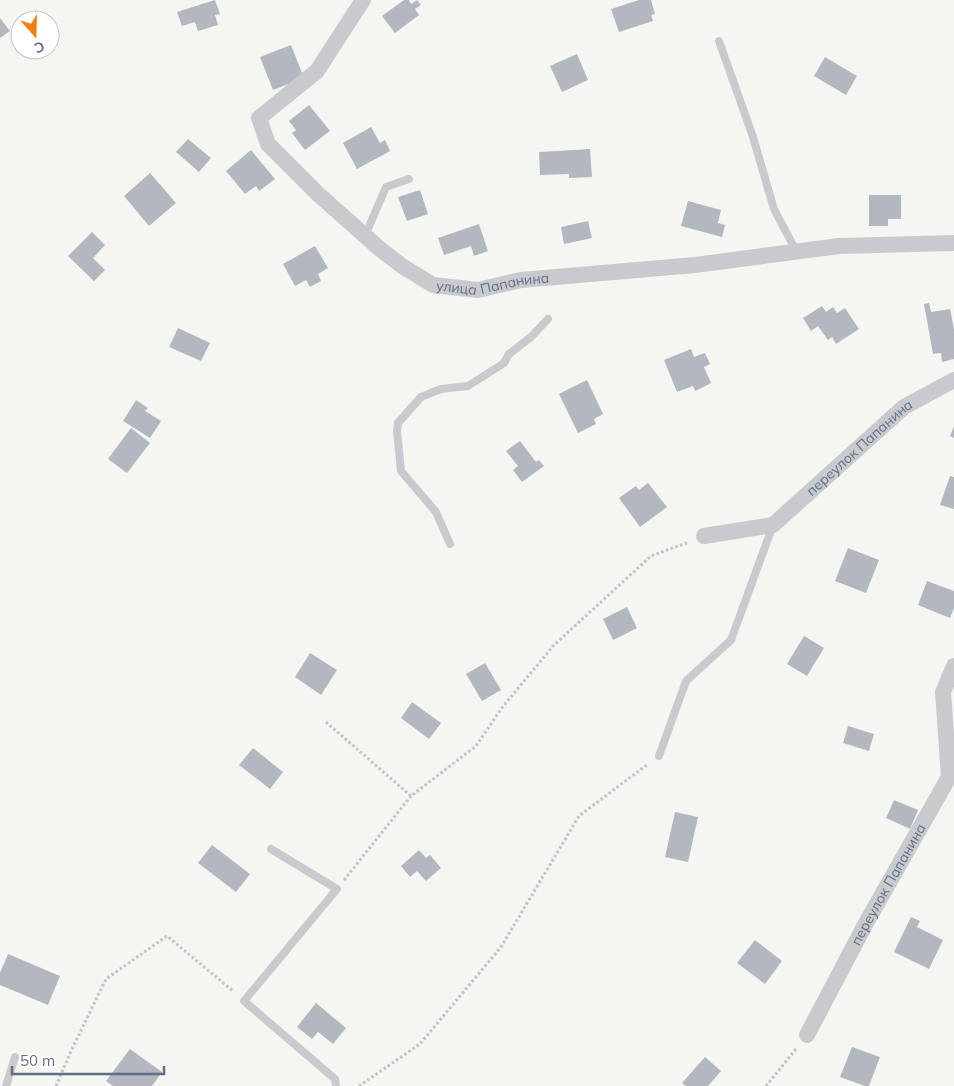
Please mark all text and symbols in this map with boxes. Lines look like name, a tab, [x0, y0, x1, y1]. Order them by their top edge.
north arrow	[10, 10, 60, 60]
text: С	[32, 37, 47, 57]
street label: улица Папанина	[435, 269, 550, 299]
street label: переулок Папанина	[802, 395, 916, 500]
street label: переулок Папанина	[847, 820, 930, 948]
scale bar	[12, 1044, 165, 1076]
text: 50 m	[20, 1051, 55, 1070]

